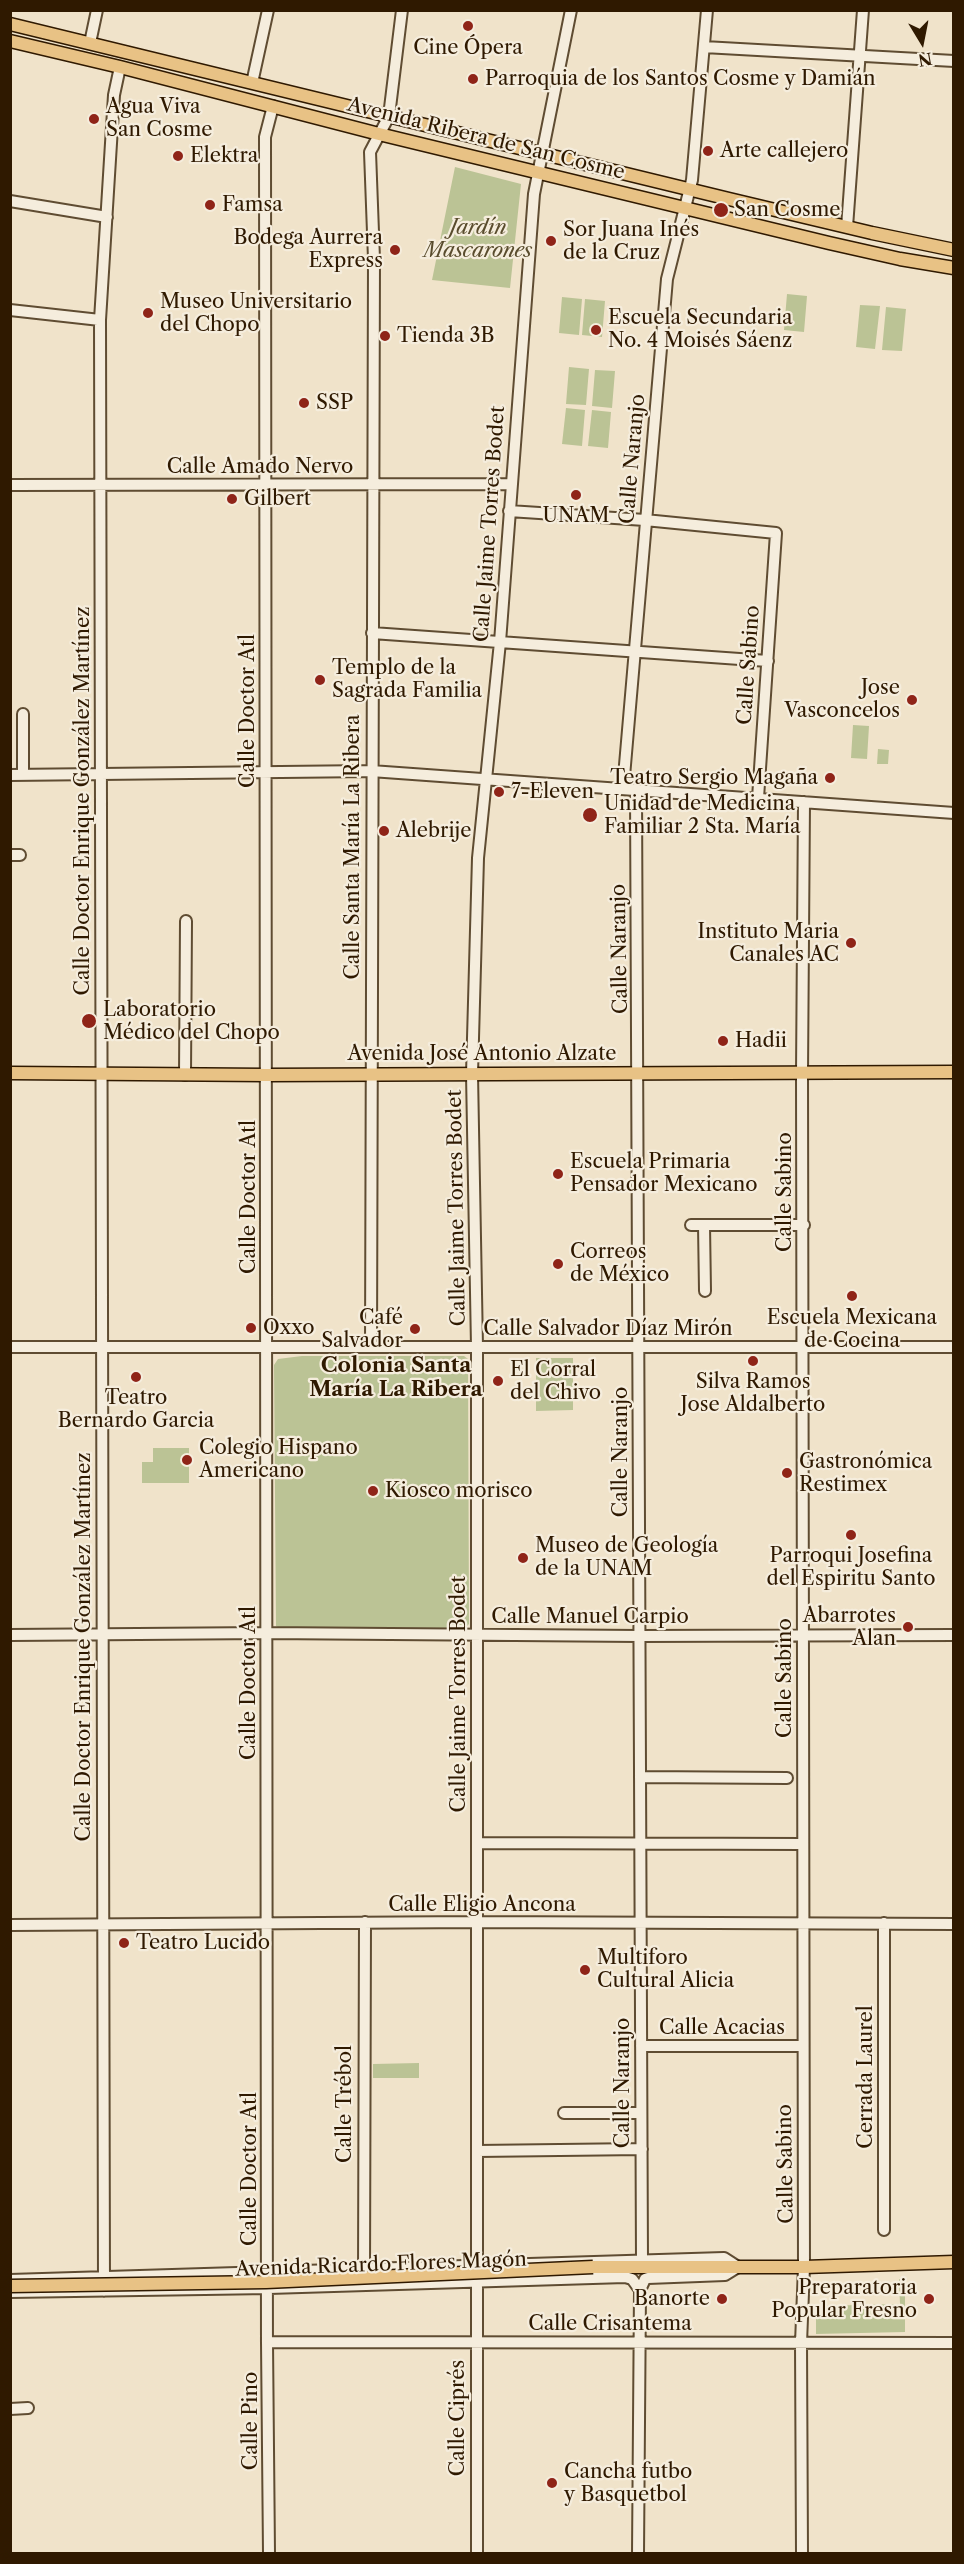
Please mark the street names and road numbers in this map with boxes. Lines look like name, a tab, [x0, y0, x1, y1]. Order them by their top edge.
street label: Avenida Ribera de San Cosme	[345, 93, 627, 185]
street label: Calle Naranjo	[615, 393, 651, 525]
street label: Calle Jaime Torres Bodet	[470, 405, 510, 643]
street label: Calle Amado Nervo	[167, 455, 353, 479]
street label: Calle Sabino	[733, 604, 765, 726]
street label: Calle Doctor Enrique González Martínez	[71, 607, 95, 995]
street label: Calle Doctor Atl	[236, 634, 260, 788]
street label: Calle Santa María La Ribera	[341, 714, 365, 980]
street label: Calle Naranjo	[607, 884, 633, 1014]
street label: Avenida José Antonio Alzate	[348, 1042, 616, 1066]
street label: Calle Jaime Torres Bodet	[443, 1089, 471, 1327]
street label: Calle Doctor Atl	[237, 1120, 261, 1274]
street label: Calle Sabino	[773, 1132, 797, 1252]
street label: Calle Salvador Díaz Mirón	[483, 1317, 733, 1341]
street label: Calle Naranjo	[609, 1387, 633, 1517]
street label: Calle Doctor Enrique González Martínez	[72, 1453, 96, 1841]
street label: Calle Jaime Torres Bodet	[447, 1576, 471, 1812]
street label: Calle Manuel Carpio	[491, 1605, 689, 1629]
street label: Calle Doctor Atl	[237, 1606, 261, 1760]
street label: Calle Sabino	[773, 1618, 797, 1738]
street label: Calle Eligio Ancona	[388, 1893, 576, 1917]
street label: Cerrada Laurel	[854, 2005, 878, 2149]
street label: Calle Acacias	[659, 2016, 785, 2040]
street label: Calle Naranjo	[611, 2018, 635, 2148]
street label: Calle Trébol	[333, 2045, 357, 2163]
street label: Calle Doctor Atl	[238, 2092, 262, 2246]
street label: Calle Sabino	[773, 2104, 799, 2224]
street label: Avenida Ricardo Flores Magón	[235, 2248, 527, 2282]
street label: Calle Crisantema	[528, 2312, 692, 2336]
street label: Calle Ciprés	[446, 2360, 470, 2476]
street label: Calle Pino	[239, 2372, 263, 2470]

